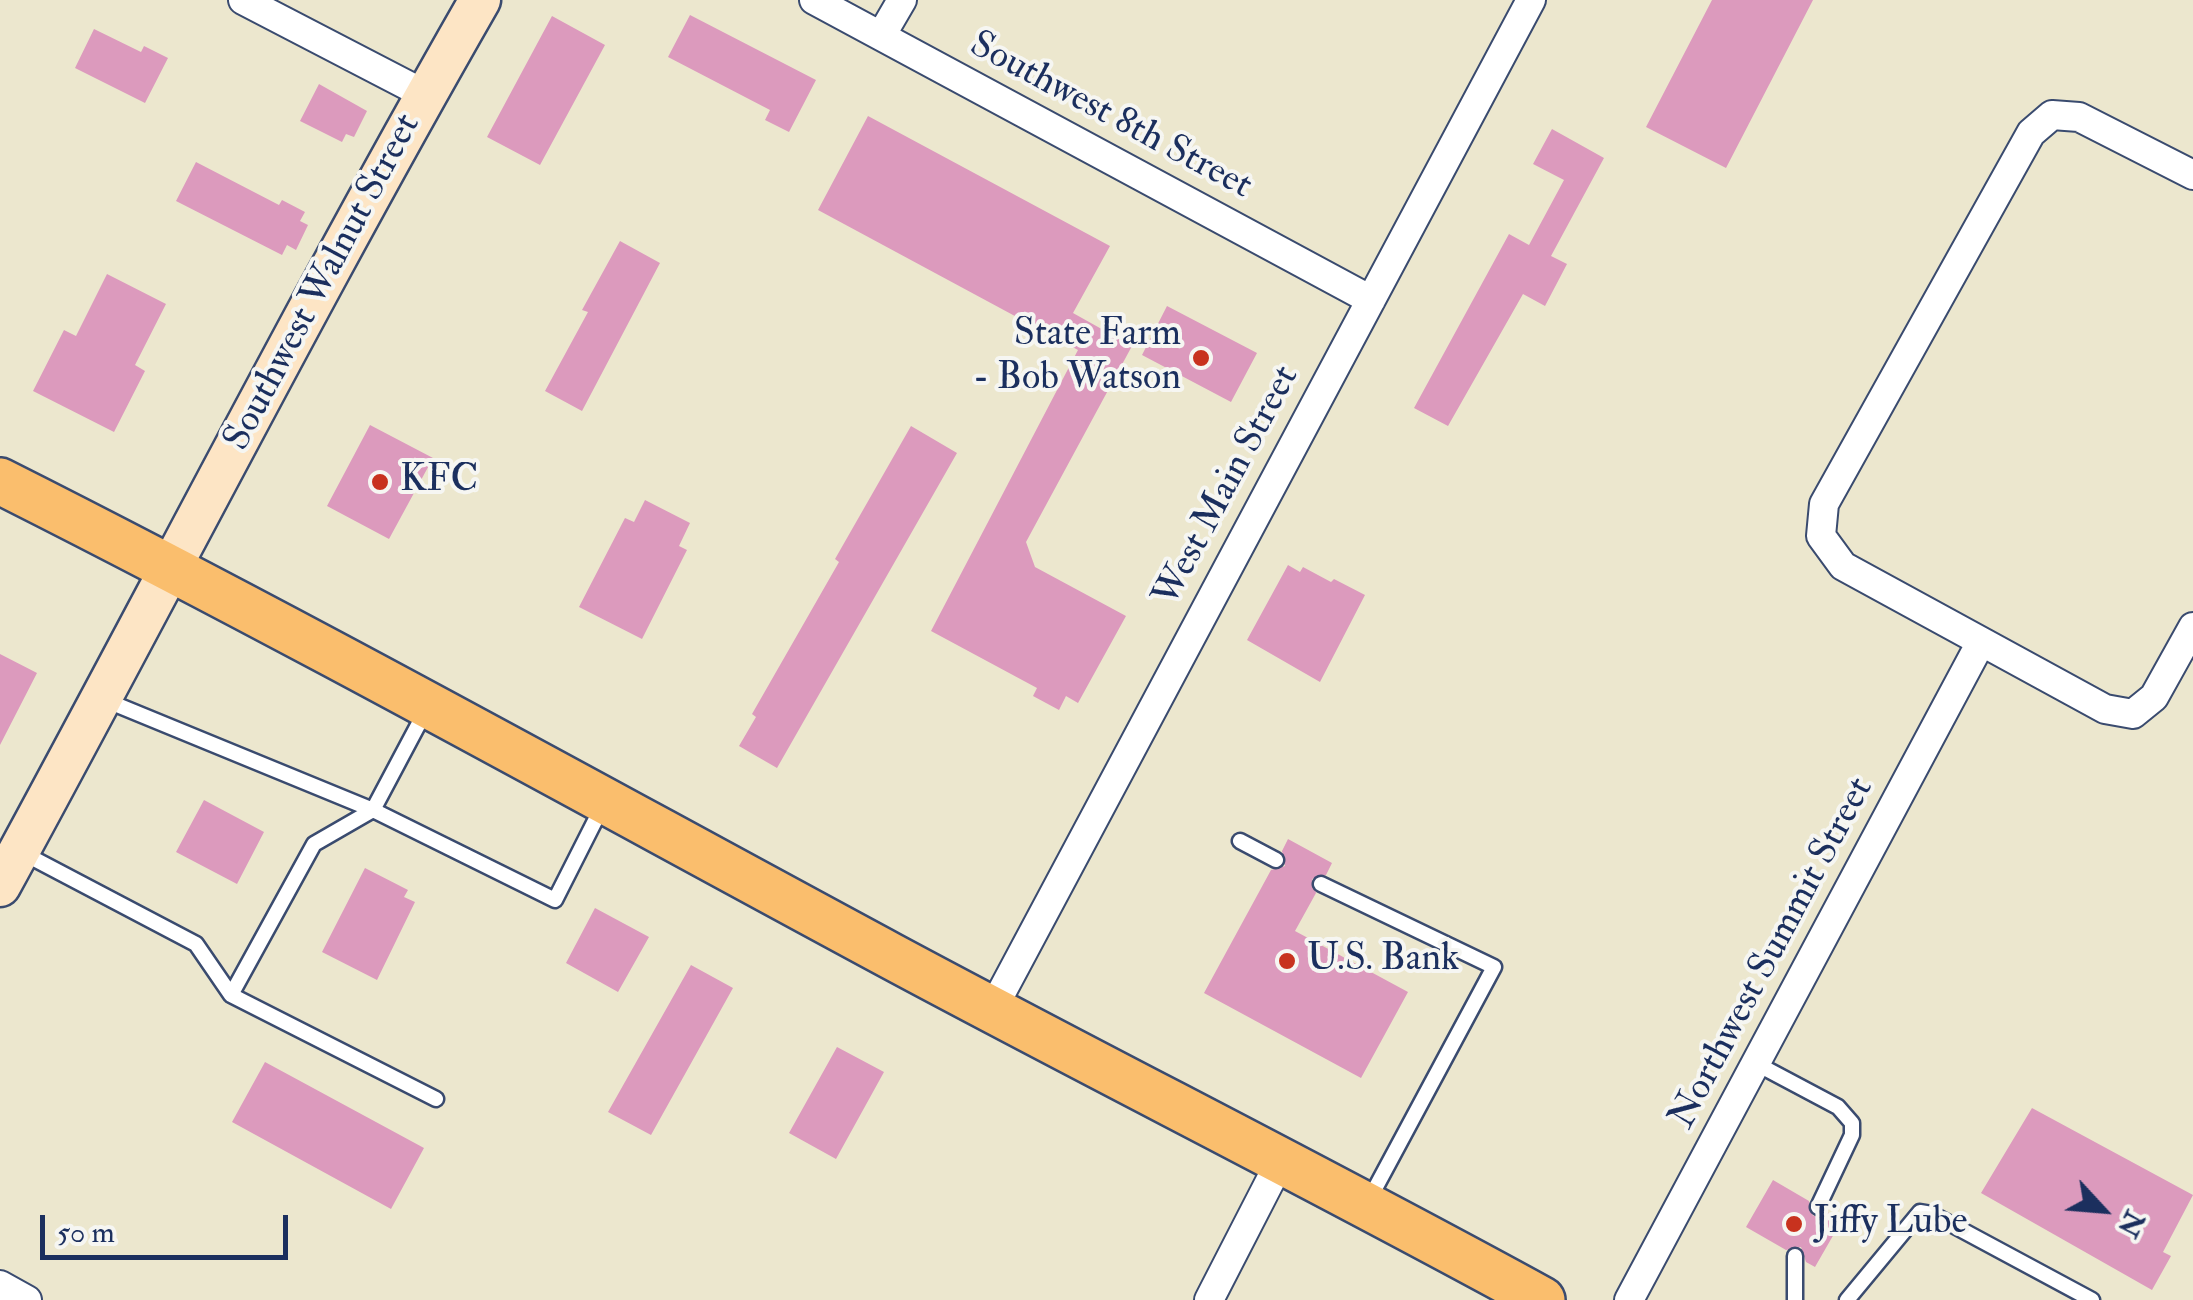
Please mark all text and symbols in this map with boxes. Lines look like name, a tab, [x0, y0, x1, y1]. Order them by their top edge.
street label: Southwest 8th Street	[961, 23, 1259, 211]
street label: Southwest Walnut Street	[216, 107, 432, 459]
place label: State Farm - Bob Watson	[973, 313, 1181, 402]
marker: State Farm - Bob Watson	[1190, 347, 1212, 369]
street label: West Main Street	[1145, 359, 1311, 615]
place label: KFC	[400, 459, 478, 505]
marker: KFC	[369, 471, 391, 493]
street label: Northwest Summit Street	[1661, 771, 1885, 1137]
place label: U.S. Bank	[1307, 938, 1459, 984]
marker: U.S. Bank	[1276, 950, 1298, 972]
north arrow	[2053, 1160, 2153, 1260]
scale bar	[45, 1195, 292, 1257]
place label: Jiffy Lube	[1814, 1201, 1967, 1247]
text: N	[2109, 1204, 2152, 1242]
marker: Jiffy Lube	[1783, 1213, 1805, 1235]
text: 50 m	[57, 1214, 115, 1251]

